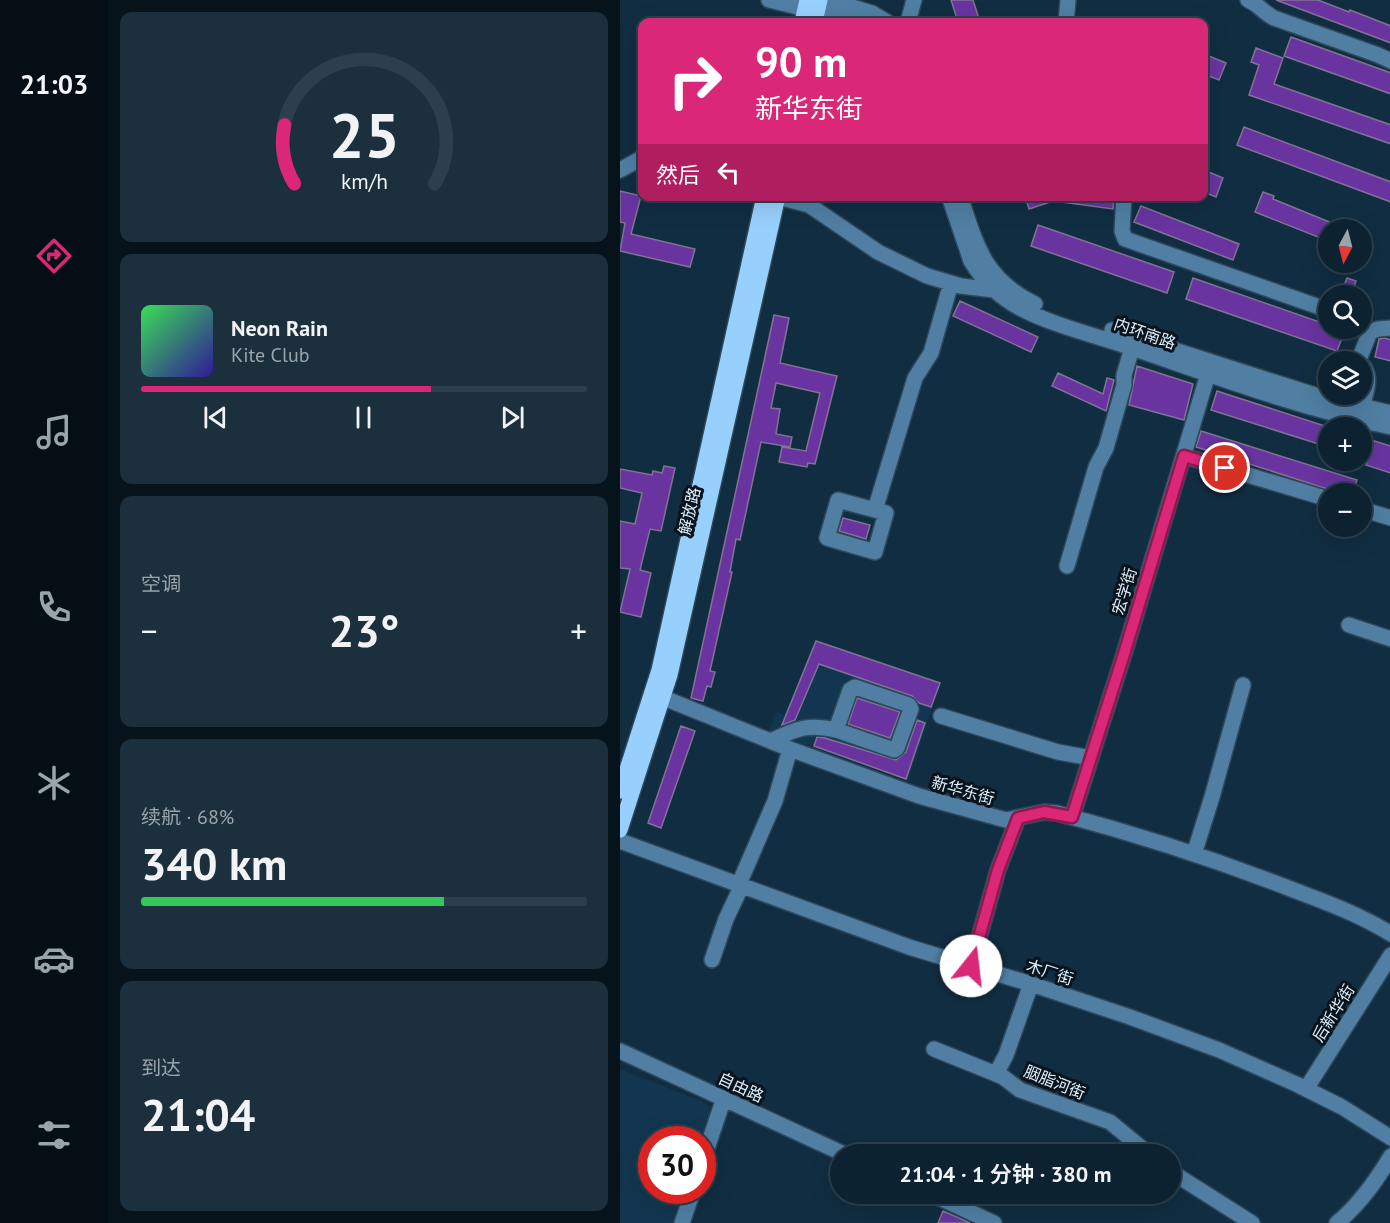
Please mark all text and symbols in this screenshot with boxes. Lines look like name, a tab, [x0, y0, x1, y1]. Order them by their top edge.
text: 90 m	[755, 34, 847, 89]
icon: right	[656, 42, 734, 120]
text: 21:03	[20, 67, 88, 101]
text: 新华东街	[755, 91, 863, 125]
text: 25	[329, 94, 399, 175]
icon: left	[712, 156, 745, 189]
text: 然后	[656, 161, 700, 189]
text: km/h	[340, 167, 387, 195]
north arrow	[1318, 219, 1372, 273]
map controls	[1318, 219, 1372, 537]
icon: directions	[33, 235, 75, 277]
button: search	[1318, 285, 1372, 339]
street label: 内环南路	[1111, 313, 1179, 353]
text: Neon Rain	[231, 314, 328, 342]
text: Kite Club	[231, 342, 309, 368]
button: layers	[1318, 351, 1372, 405]
icon: previous	[199, 401, 232, 434]
icon: pause	[347, 401, 380, 434]
icon: next	[496, 401, 529, 434]
icon: music	[33, 411, 75, 453]
button: +	[1318, 417, 1372, 471]
pin	[1199, 442, 1250, 493]
icon: arrive	[1208, 451, 1241, 484]
button: −	[1318, 483, 1372, 537]
street label: 解放路	[674, 485, 704, 537]
street label: 宏学街	[1107, 565, 1141, 617]
text: 空调	[141, 571, 181, 597]
icon: phone	[33, 586, 75, 628]
text: 23°	[329, 601, 399, 659]
text: −	[141, 609, 158, 652]
text: +	[570, 609, 587, 652]
icon: climate	[33, 762, 75, 804]
street label: 新华东街	[929, 772, 997, 808]
text: 续航 · 68%	[141, 804, 234, 830]
text: 340 km	[141, 834, 287, 892]
position arrow	[939, 934, 1003, 998]
icon: car	[33, 938, 75, 980]
street label: 木厂街	[1024, 955, 1076, 989]
street label: 后新华街	[1308, 981, 1358, 1045]
text: 到达	[141, 1055, 181, 1081]
street label: 胭脂河街	[1022, 1061, 1088, 1103]
street label: 自由路	[715, 1068, 767, 1106]
text: 21:04	[141, 1085, 255, 1143]
icon: filters	[33, 1114, 75, 1156]
speed limit sign: 30	[638, 1126, 716, 1204]
text: 21:04 · 1 分钟 · 380 m	[900, 1160, 1111, 1188]

